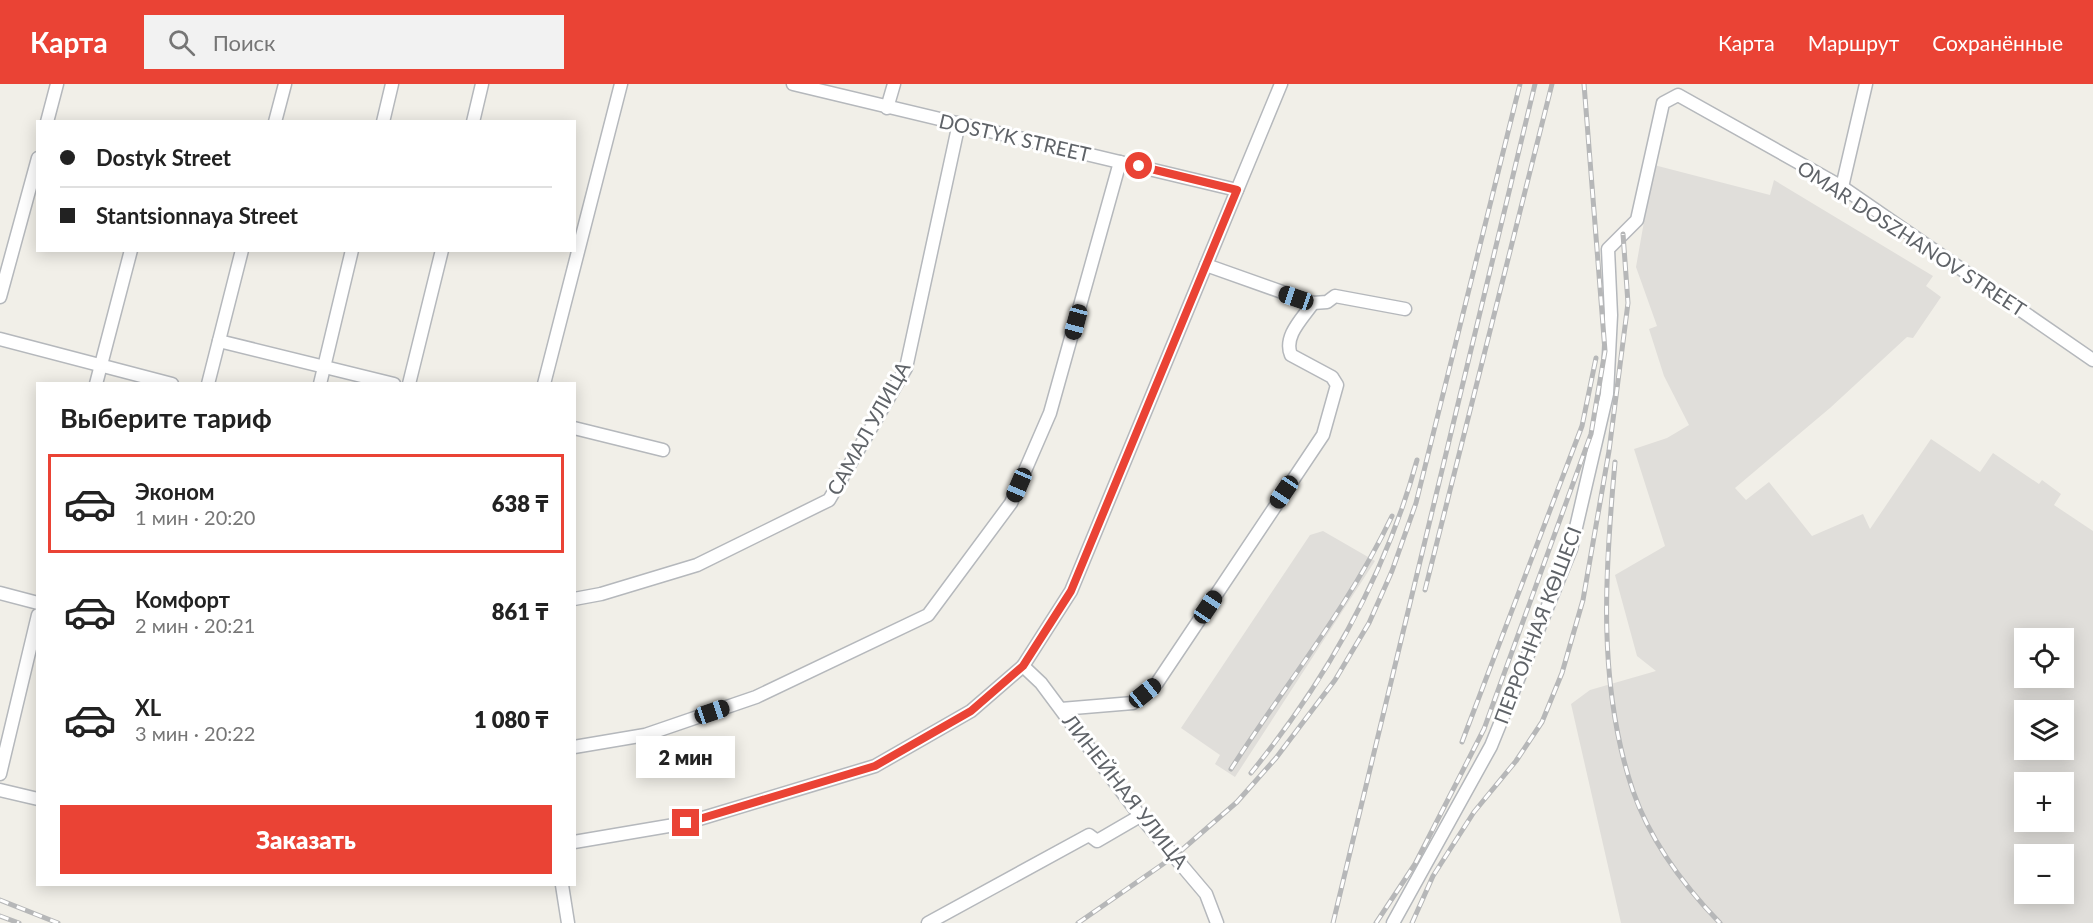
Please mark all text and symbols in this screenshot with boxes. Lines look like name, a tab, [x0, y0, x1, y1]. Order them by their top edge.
search box	[144, 15, 564, 69]
text: Карта	[30, 25, 108, 59]
icon: search	[165, 26, 198, 59]
text: Поиск	[213, 29, 276, 56]
text: Карта	[1718, 30, 1775, 55]
text: Маршрут	[1808, 30, 1899, 55]
text: Сохранённые	[1932, 30, 2063, 55]
street label: DOSTYK STREET	[937, 108, 1093, 166]
text: Dostyk Street	[96, 144, 231, 171]
route start	[1125, 152, 1152, 179]
street label: OMAR DOSZHANOV STREET	[1793, 155, 2031, 321]
text: Stantsionnaya Street	[96, 202, 298, 229]
car	[1276, 284, 1316, 312]
car	[1063, 302, 1089, 342]
street label: САМАЛ УЛИЦА	[821, 357, 915, 499]
text: Выберите тариф	[60, 401, 272, 434]
car	[1004, 465, 1034, 505]
car	[1266, 472, 1302, 512]
icon: car	[63, 477, 117, 531]
text: Эконом	[135, 478, 215, 505]
text: 638 ₸	[492, 490, 549, 517]
text: 1 мин · 20:20	[135, 505, 255, 529]
street label: ПЕРРОННАЯ КӨШЕСІ	[1488, 523, 1586, 727]
icon: car	[63, 585, 117, 639]
text: Комфорт	[135, 586, 230, 613]
car	[1190, 587, 1226, 627]
text: 861 ₸	[492, 598, 549, 625]
text: 2 мин · 20:21	[135, 613, 255, 637]
map controls	[2014, 628, 2074, 904]
button: locate	[2014, 628, 2074, 688]
car	[1125, 675, 1165, 711]
icon: car	[63, 693, 117, 747]
text: XL	[135, 694, 161, 721]
car	[692, 698, 732, 726]
button: layers	[2014, 700, 2074, 760]
text: 1 080 ₸	[474, 706, 549, 733]
street label: ЛИНЕЙНАЯ УЛИЦА	[1058, 708, 1194, 873]
text: 3 мин · 20:22	[135, 721, 255, 745]
callout: 2 мин	[636, 736, 736, 778]
text: 2 мин	[658, 745, 713, 769]
button: +	[2014, 772, 2074, 832]
button: Заказать	[60, 805, 552, 874]
route end	[672, 809, 699, 836]
button: −	[2014, 844, 2074, 904]

